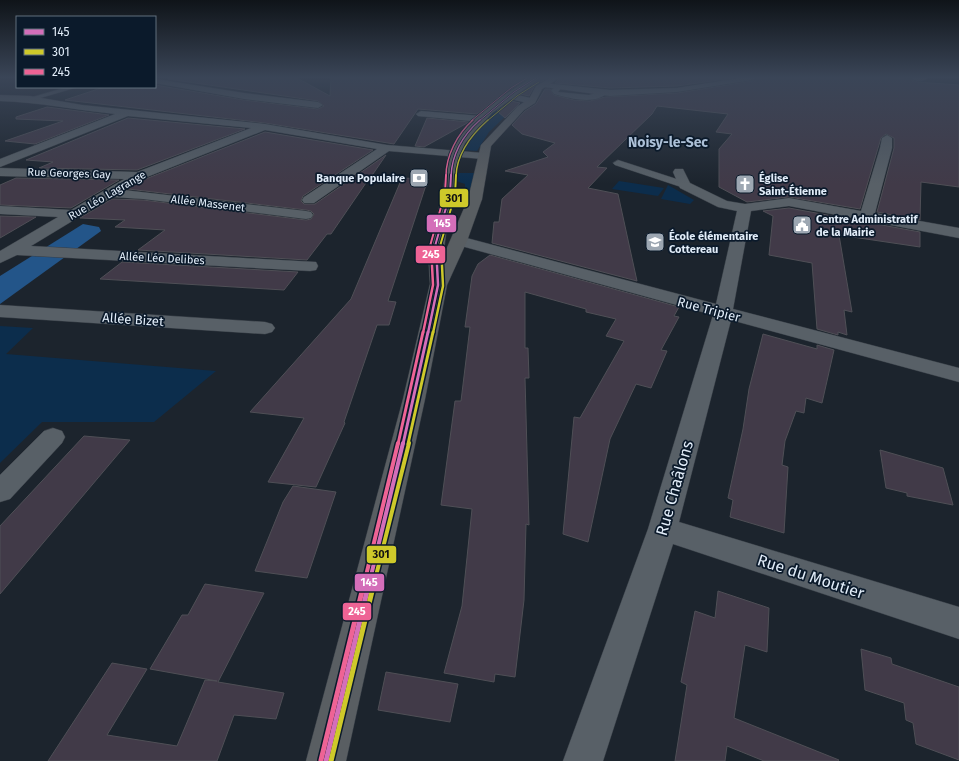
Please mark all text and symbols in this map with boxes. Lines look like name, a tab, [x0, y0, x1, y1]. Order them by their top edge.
legend	[16, 16, 156, 88]
text: 145	[52, 25, 69, 39]
text: 301	[52, 45, 70, 59]
text: 245	[52, 65, 70, 79]
district label: Noisy-le-Sec	[628, 134, 708, 151]
street label: Rue Georges Gay	[27, 166, 111, 181]
bank icon: Banque Populaire	[408, 167, 430, 189]
street label: Rue Léo Lagrange	[66, 168, 148, 223]
place label: Église Saint-Étienne	[759, 171, 827, 198]
place label: Banque Populaire	[316, 172, 405, 185]
church icon: Église Saint-Étienne	[734, 173, 756, 195]
line badge: 301	[439, 188, 469, 208]
street label: Allée Massenet	[170, 192, 246, 214]
text: 301	[444, 192, 463, 205]
place label: Centre Administratif de la Mairie	[816, 213, 918, 239]
line badge: 145	[426, 214, 457, 233]
public building icon: Centre Administratif de la Mairie	[791, 214, 813, 236]
text: 145	[433, 217, 451, 230]
place label: École élémentaire Cottereau	[669, 229, 758, 256]
school or university icon: École élémentaire Cottereau	[644, 231, 666, 253]
line badge: 245	[415, 245, 446, 264]
text: 245	[422, 248, 440, 261]
street label: Allée Léo Delibes	[119, 250, 205, 267]
street label: Rue Tripier	[676, 294, 742, 325]
street label: Allée Bizet	[102, 310, 164, 329]
street label: Rue Chaâlons	[652, 438, 697, 538]
line badge: 301	[366, 545, 397, 564]
text: 301	[371, 548, 390, 561]
street label: Rue du Moutier	[755, 550, 868, 603]
line badge: 145	[354, 573, 385, 592]
text: 145	[360, 576, 378, 589]
line badge: 245	[342, 602, 372, 621]
text: 245	[348, 605, 366, 618]

